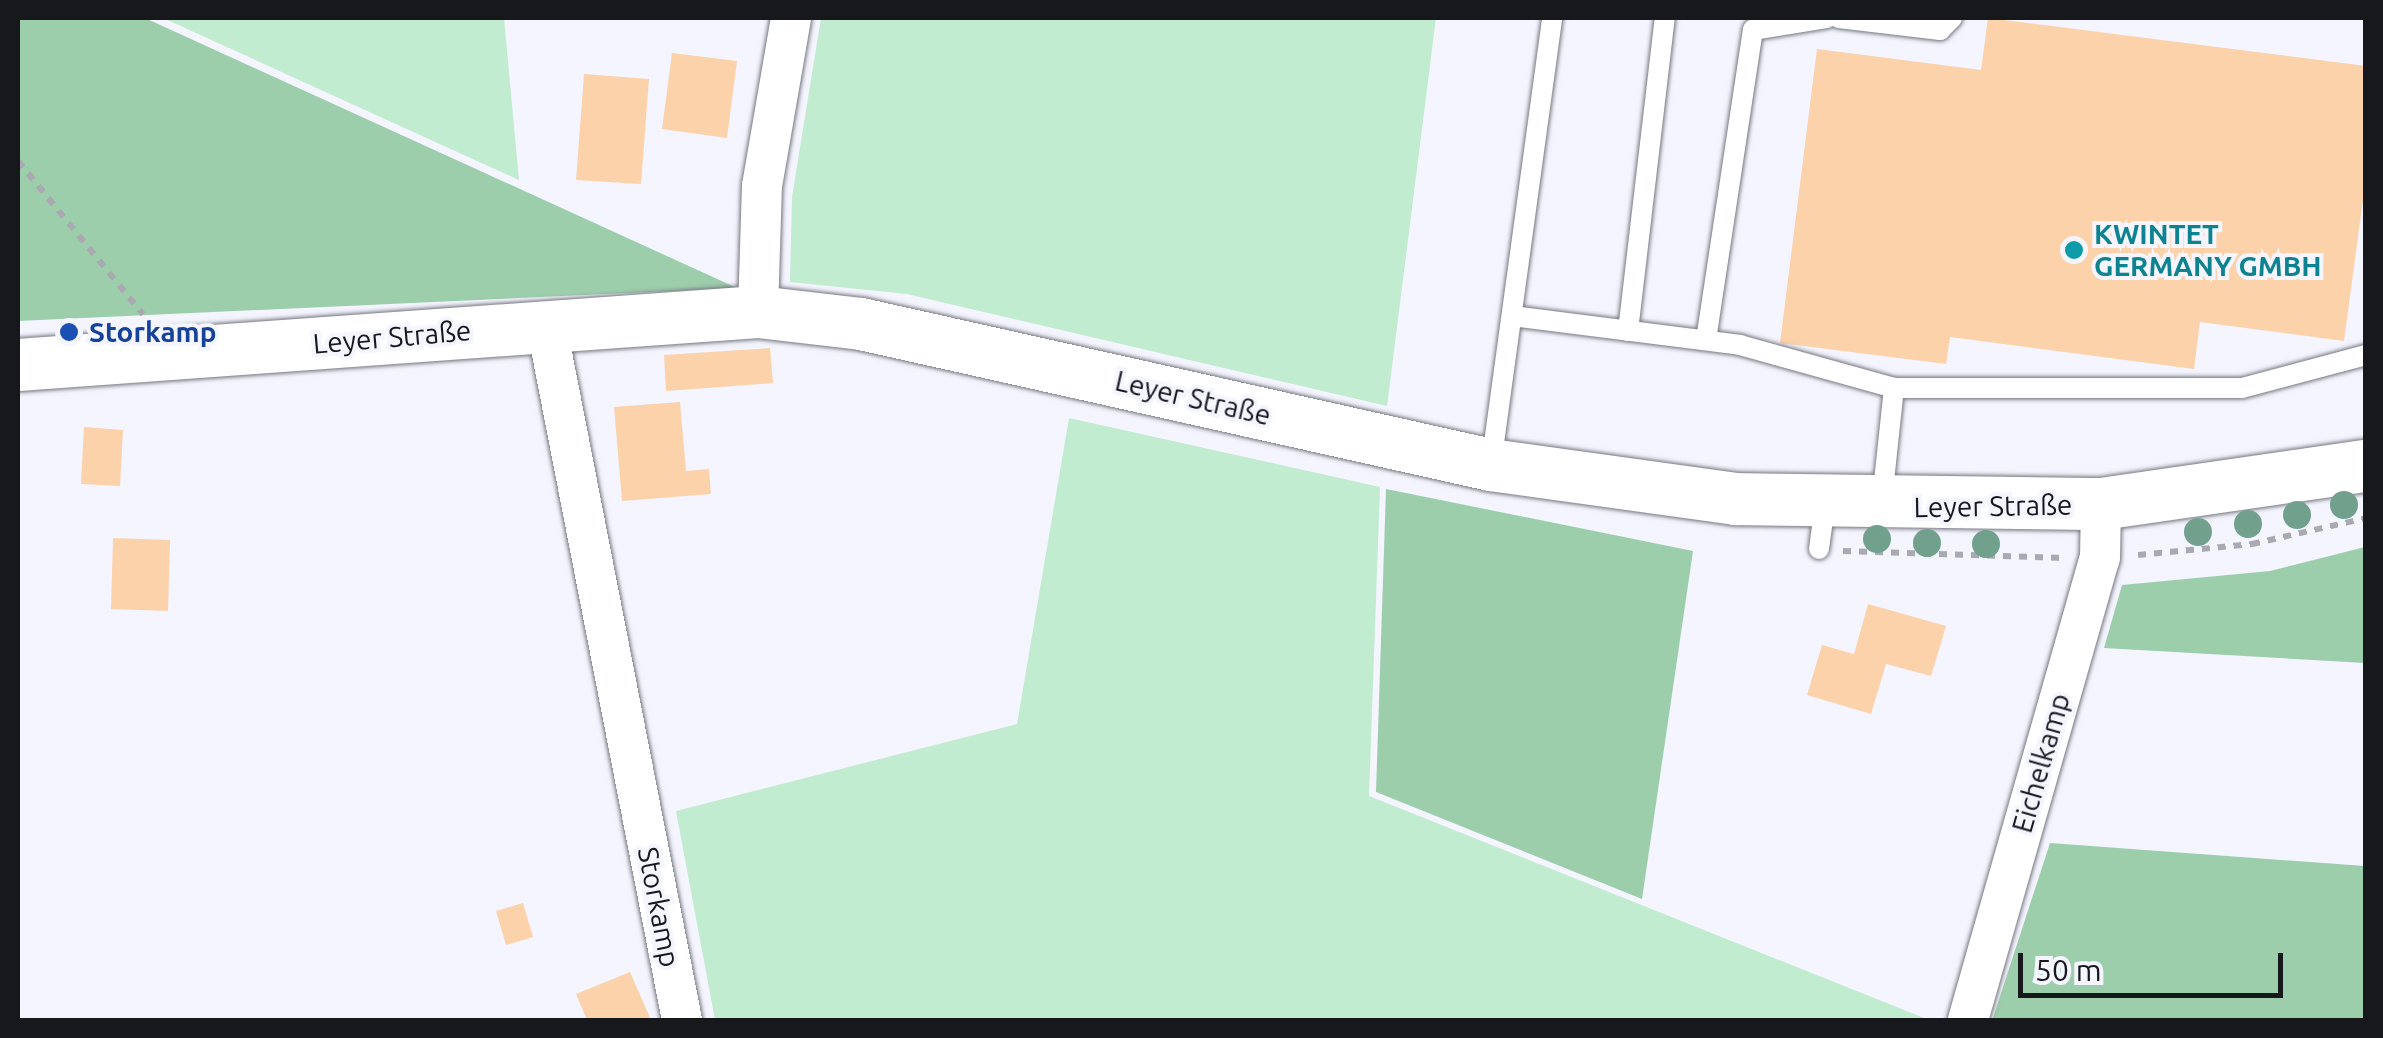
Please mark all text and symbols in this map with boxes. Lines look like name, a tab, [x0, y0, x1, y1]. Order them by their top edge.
place label: KWINTET GERMANY GMBH	[2094, 217, 2322, 283]
marker: KWINTET GERMANY GMBH	[2063, 239, 2085, 261]
street label: Leyer Straße	[312, 313, 472, 361]
place label: Storkamp	[89, 315, 217, 349]
marker: Storkamp	[58, 321, 80, 343]
street label: Leyer Straße	[1112, 364, 1274, 432]
street label: Leyer Straße	[1913, 488, 2073, 524]
street label: Eichelkamp	[2005, 689, 2077, 837]
street label: Storkamp	[631, 844, 687, 970]
scale bar	[2023, 933, 2288, 995]
text: 50 m	[2035, 953, 2102, 987]

